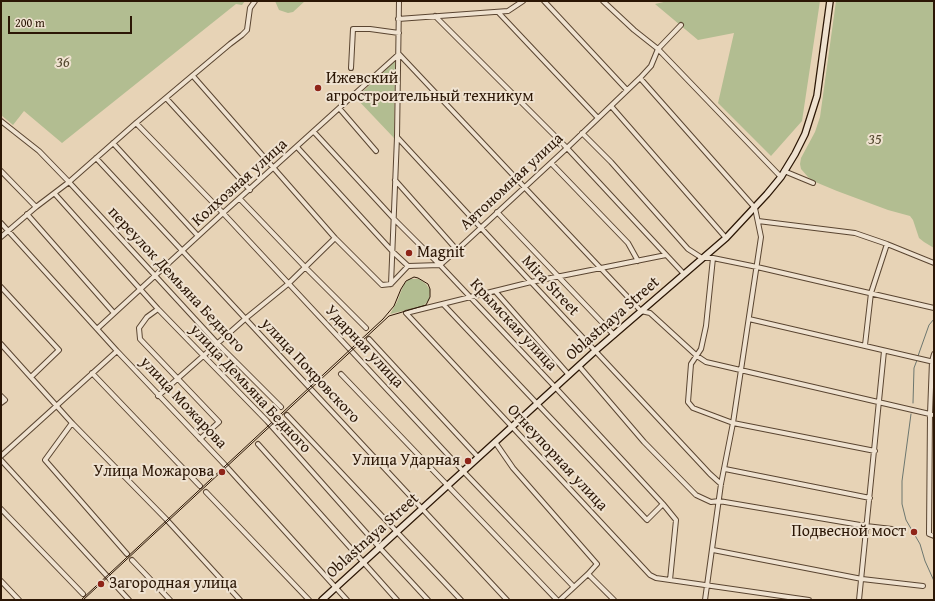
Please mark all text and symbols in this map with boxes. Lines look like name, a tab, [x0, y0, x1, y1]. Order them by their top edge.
scale bar	[10, 8, 134, 34]
text: 200 m	[15, 14, 45, 31]
park label: 36	[56, 53, 70, 73]
place label: Ижевский агростроительный техникум	[326, 69, 534, 107]
marker: Ижевский агростроительный техникум	[313, 83, 323, 93]
street label: Автономная улица	[456, 129, 568, 235]
park label: 35	[868, 130, 882, 150]
street label: Колхозная улица	[188, 135, 292, 231]
street label: переулок Демьяна Бедного	[103, 203, 249, 357]
place label: Magnit	[417, 243, 465, 263]
marker: Magnit	[404, 248, 414, 258]
street label: Mira Street	[517, 252, 583, 320]
street label: Oblastnaya Street	[562, 273, 664, 365]
street label: Крымская улица	[465, 275, 561, 375]
street label: Ударная улица	[321, 302, 407, 392]
street label: улица Покровского	[256, 314, 364, 428]
street label: улица Демьяна Бедного	[185, 320, 315, 458]
street label: улица Можарова	[135, 353, 231, 453]
street label: Огнеупорная улица	[503, 401, 611, 515]
place label: Улица Ударная	[352, 451, 460, 471]
marker: Улица Ударная	[463, 456, 473, 466]
place label: Улица Можарова	[93, 462, 214, 482]
marker: Улица Можарова	[217, 467, 227, 477]
street label: Oblastnaya Street	[323, 489, 423, 583]
place label: Подвесной мост	[792, 522, 906, 542]
marker: Подвесной мост	[909, 527, 919, 537]
place label: Загородная улица	[109, 574, 237, 594]
marker: Загородная улица	[96, 579, 106, 589]

